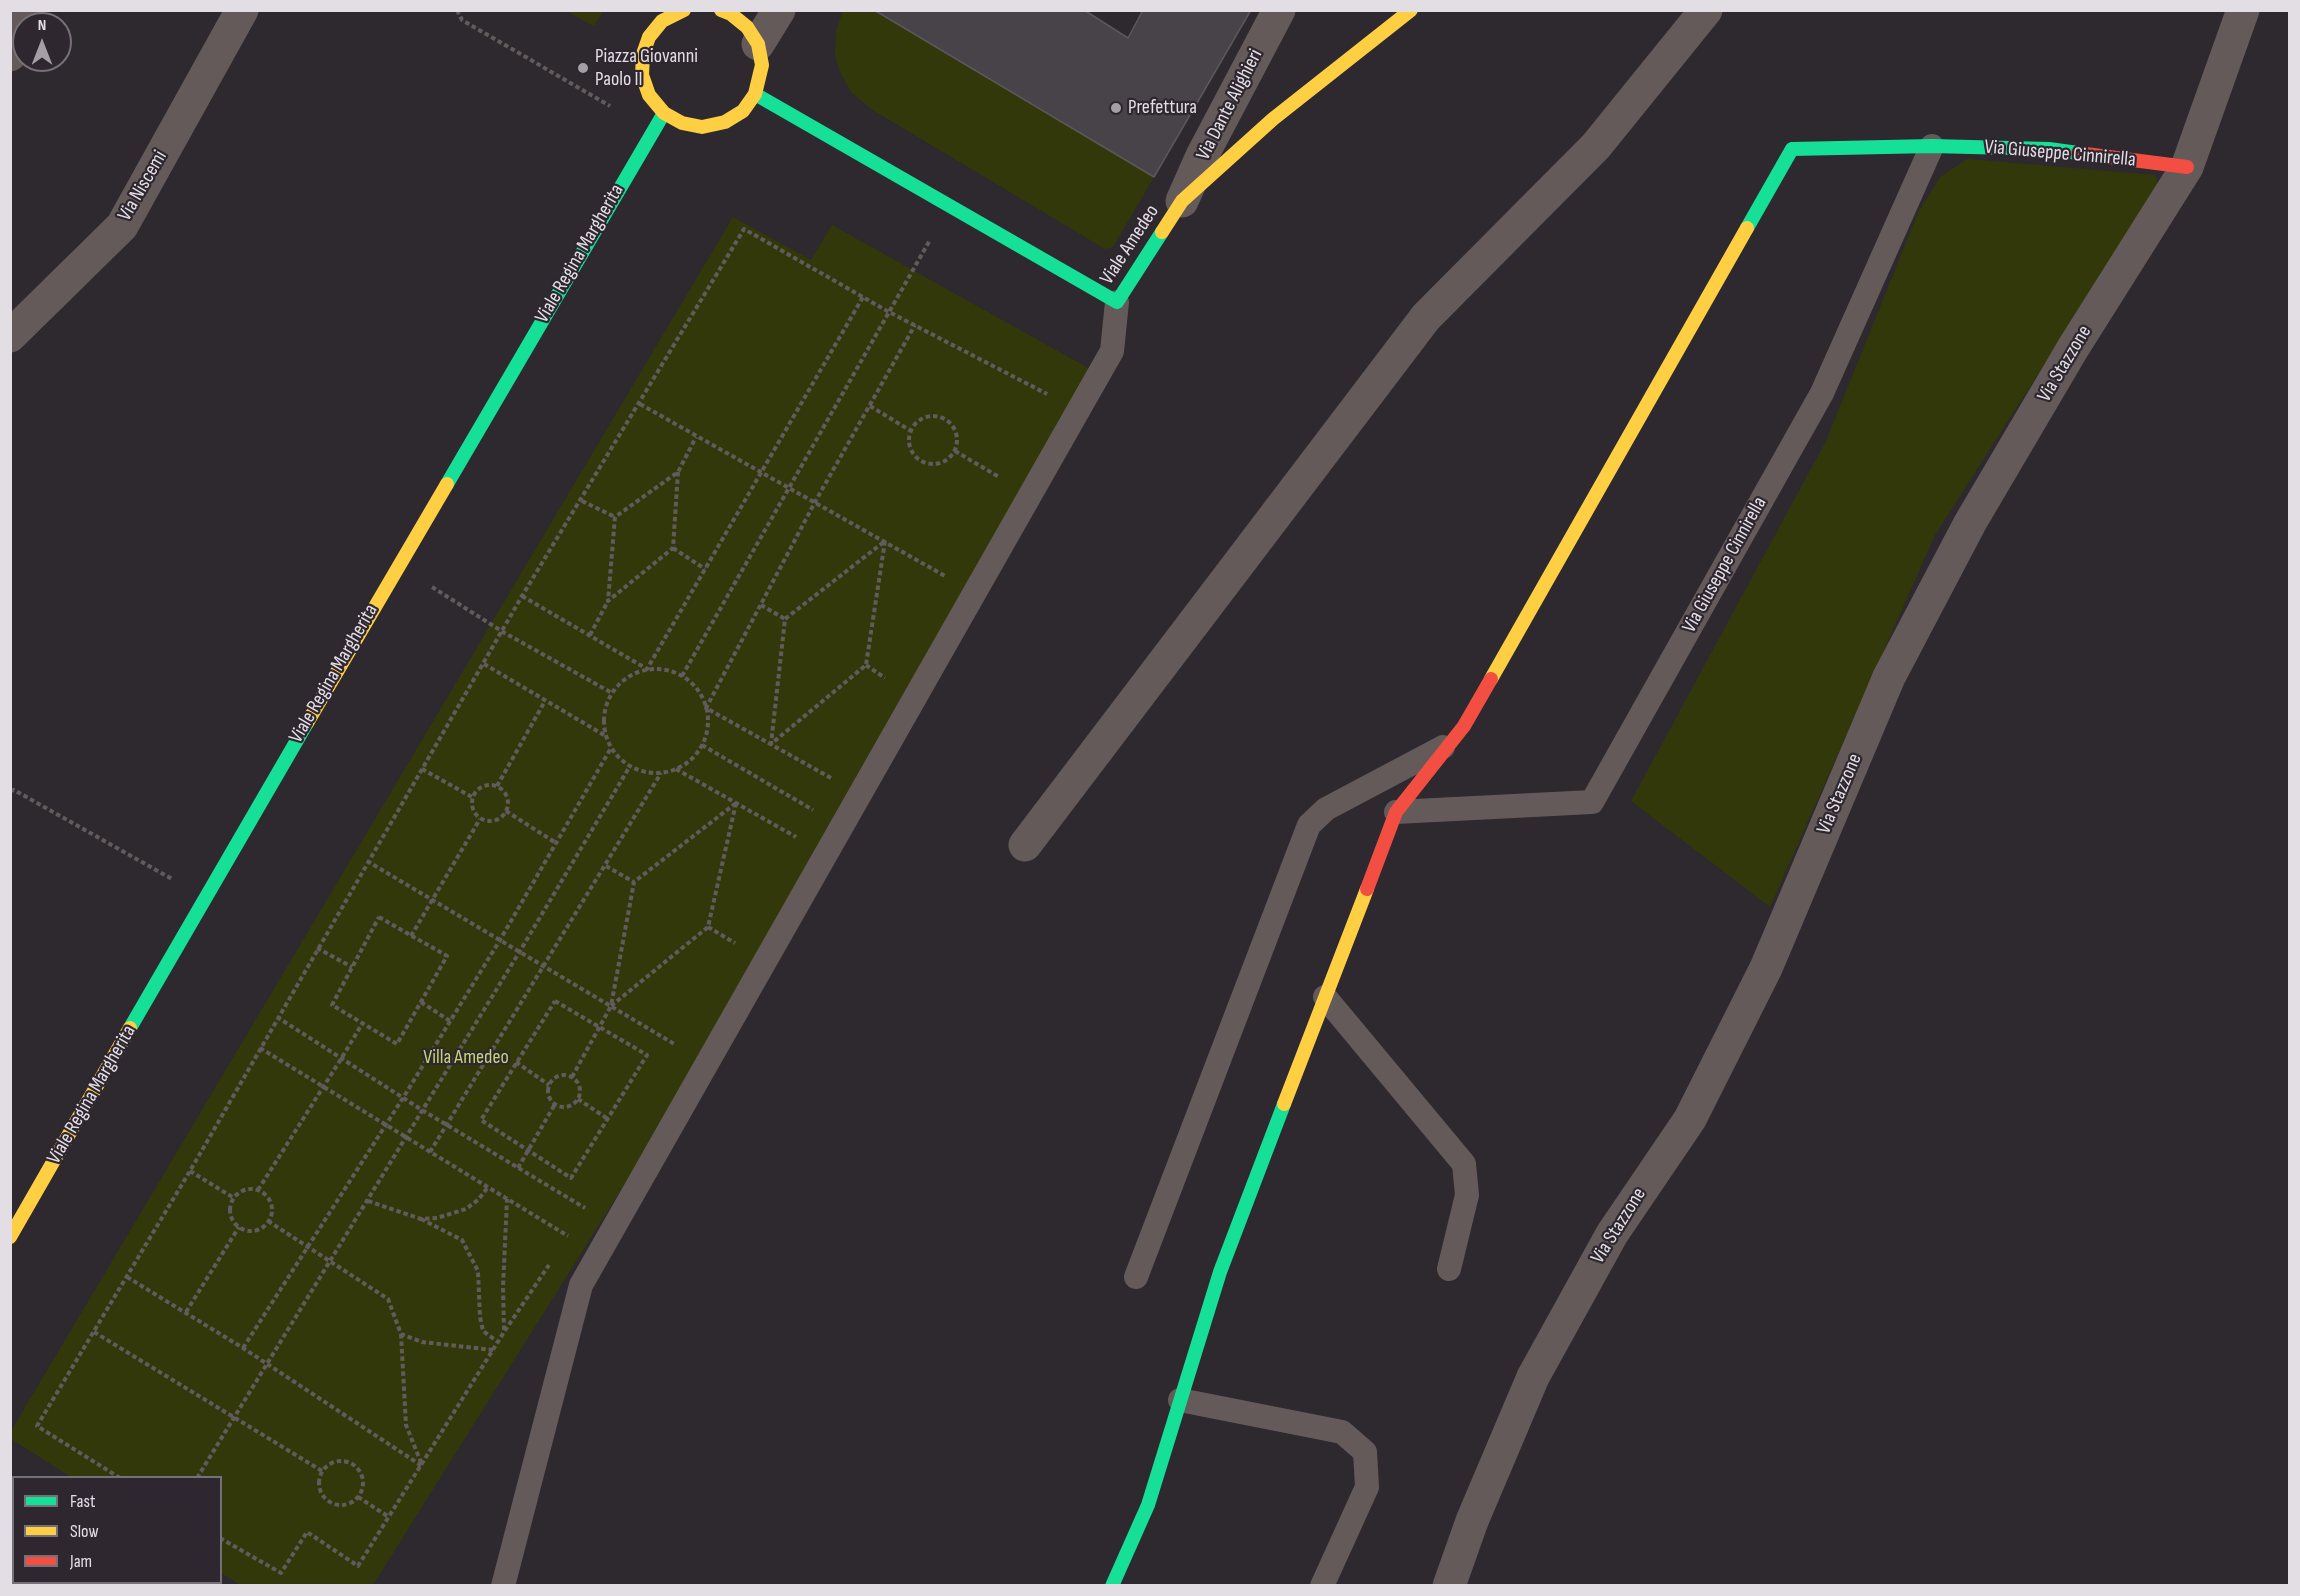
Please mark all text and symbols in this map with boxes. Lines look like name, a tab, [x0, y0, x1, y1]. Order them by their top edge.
north arrow	[12, 12, 72, 72]
text: N	[38, 16, 46, 35]
place label: Piazza Giovanni Paolo II	[595, 45, 698, 92]
street label: Via Dante Alighieri	[1192, 46, 1268, 164]
marker: Piazza Giovanni Paolo II	[576, 61, 590, 75]
place label: Prefettura	[1128, 96, 1197, 120]
marker: Prefettura	[1109, 101, 1123, 115]
street label: Via Giuseppe Cinnirella	[1983, 135, 2137, 173]
street label: Via Niscemi	[113, 147, 173, 225]
street label: Viale Regina Margherita	[531, 180, 629, 328]
street label: Viale Amedeo	[1095, 201, 1165, 289]
street label: Via Stazzone	[2033, 321, 2097, 407]
street label: Via Giuseppe Cinnirella	[1678, 493, 1772, 637]
street label: Viale Regina Margherita	[285, 600, 383, 748]
street label: Via Stazzone	[1812, 750, 1868, 838]
street label: Viale Regina Margherita	[43, 1021, 141, 1169]
park label: Villa Amedeo	[423, 1046, 509, 1070]
street label: Via Stazzone	[1586, 1184, 1652, 1268]
legend	[12, 1476, 222, 1584]
text: Fast	[70, 1491, 95, 1512]
text: Slow	[70, 1521, 99, 1542]
text: Jam	[70, 1551, 92, 1572]

